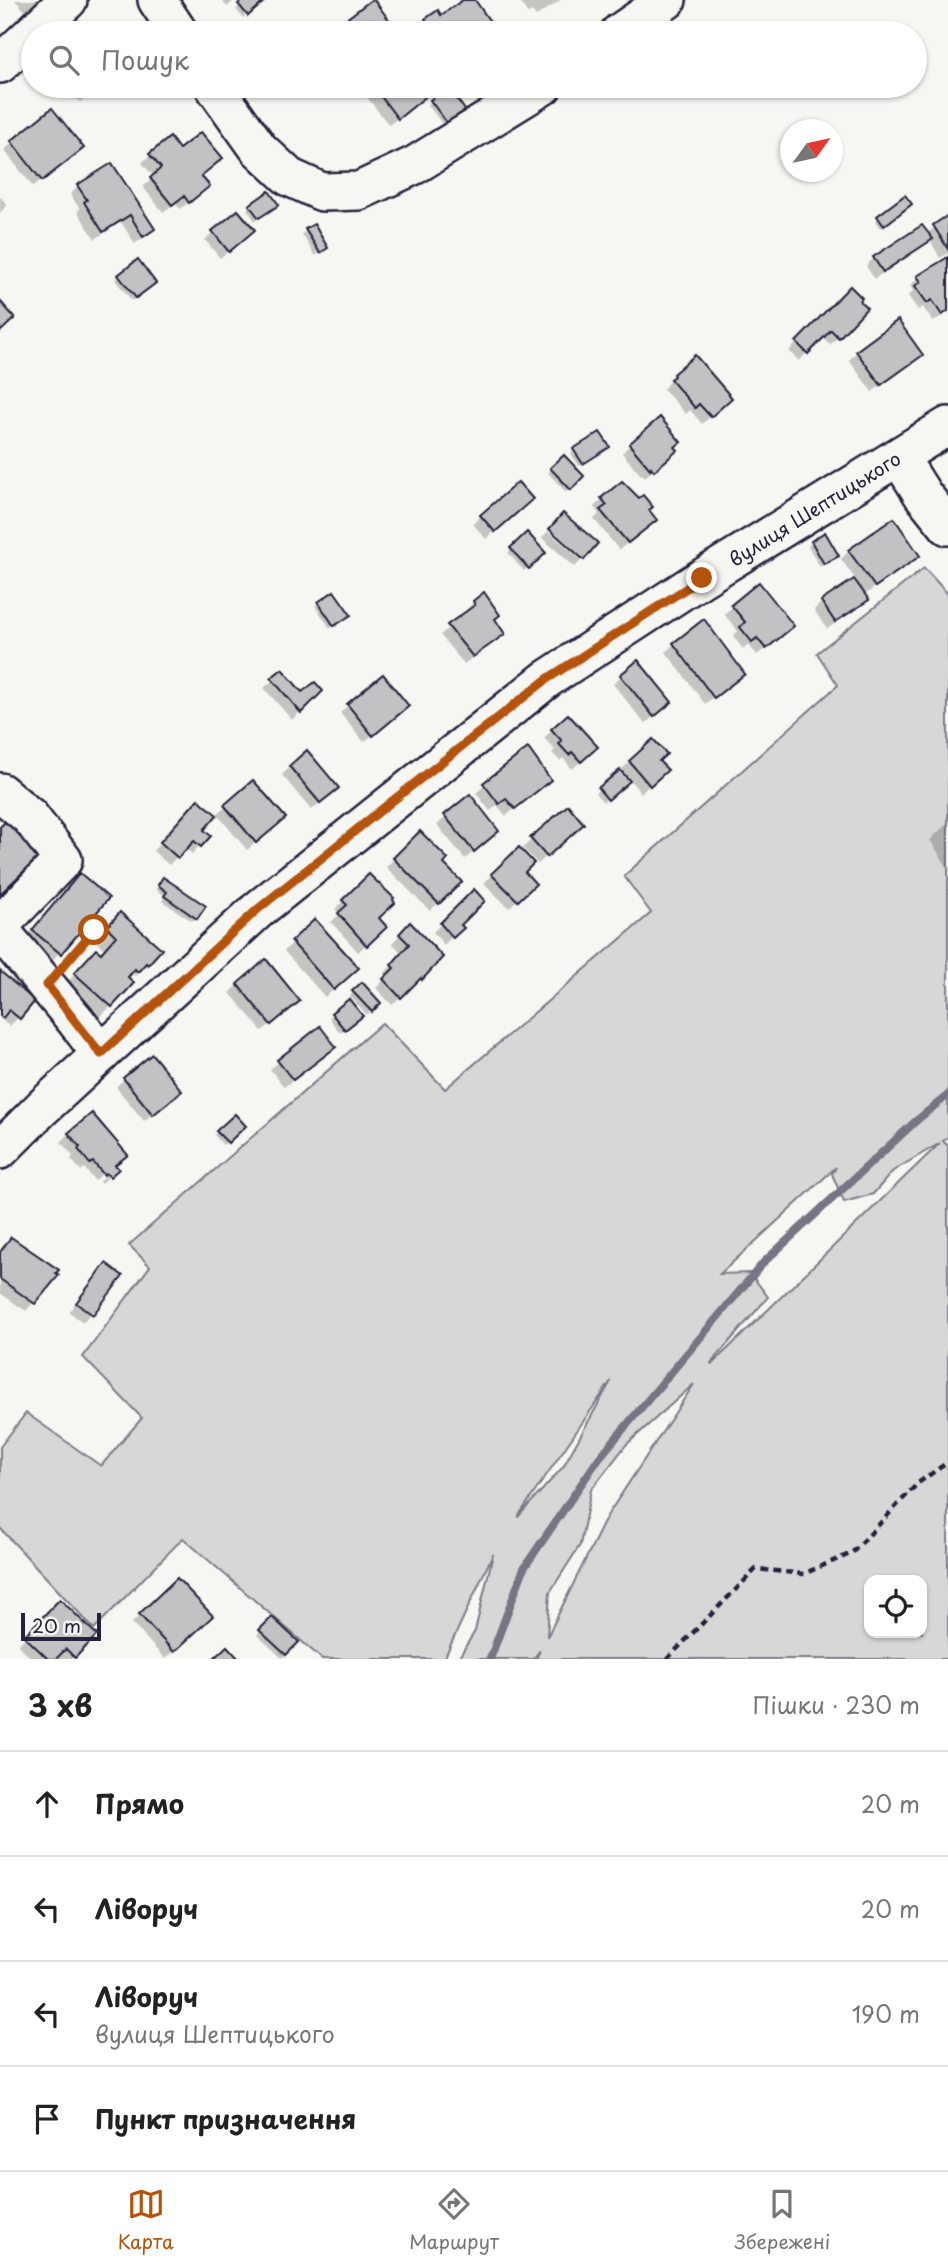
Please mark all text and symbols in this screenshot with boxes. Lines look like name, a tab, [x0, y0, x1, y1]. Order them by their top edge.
search box	[21, 21, 927, 98]
text: Пошук	[101, 40, 189, 79]
icon: search	[45, 41, 83, 79]
north arrow	[780, 119, 843, 182]
street label: вулиця Шептицького	[723, 444, 906, 572]
route end	[686, 562, 717, 593]
route start	[78, 914, 109, 945]
map controls	[864, 1575, 927, 1638]
button: locate	[864, 1575, 927, 1638]
scale bar	[21, 1610, 102, 1642]
text: 20 m	[32, 1611, 81, 1639]
text: 3 хв	[28, 1682, 92, 1727]
text: Пішки · 230 m	[752, 1687, 920, 1722]
text: Прямо	[95, 1784, 184, 1823]
icon: ahead	[28, 1785, 66, 1823]
text: 20 m	[861, 1786, 920, 1821]
text: Ліворуч	[95, 1889, 198, 1928]
icon: left	[28, 1890, 66, 1928]
text: 20 m	[861, 1891, 920, 1926]
text: Ліворуч	[95, 1977, 198, 2016]
icon: left	[28, 1995, 66, 2033]
text: 190 m	[852, 1996, 920, 2031]
text: вулиця Шептицького	[95, 2016, 335, 2051]
text: Пункт призначення	[95, 2099, 356, 2138]
icon: arrive	[28, 2100, 66, 2138]
tab: Карта	[118, 2185, 174, 2255]
tab: Маршрут	[409, 2185, 499, 2255]
tab: Збережені	[735, 2185, 830, 2255]

